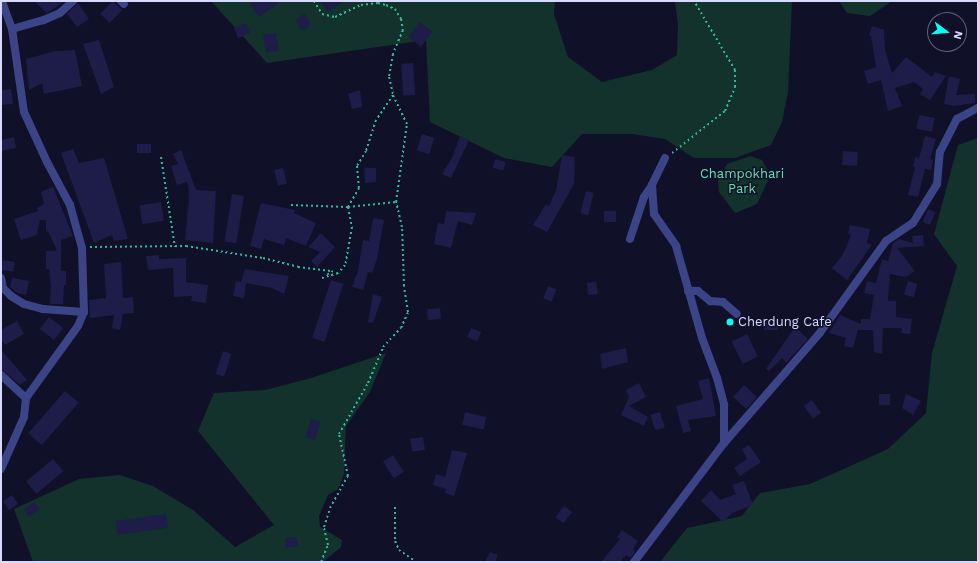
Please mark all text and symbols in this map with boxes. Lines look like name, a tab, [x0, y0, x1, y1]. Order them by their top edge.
north arrow	[927, 12, 967, 52]
text: N	[951, 29, 965, 41]
park label: Champokhari Park	[700, 167, 784, 198]
place label: Cherdung Cafe	[738, 314, 832, 330]
marker: Cherdung Cafe	[725, 317, 735, 327]

